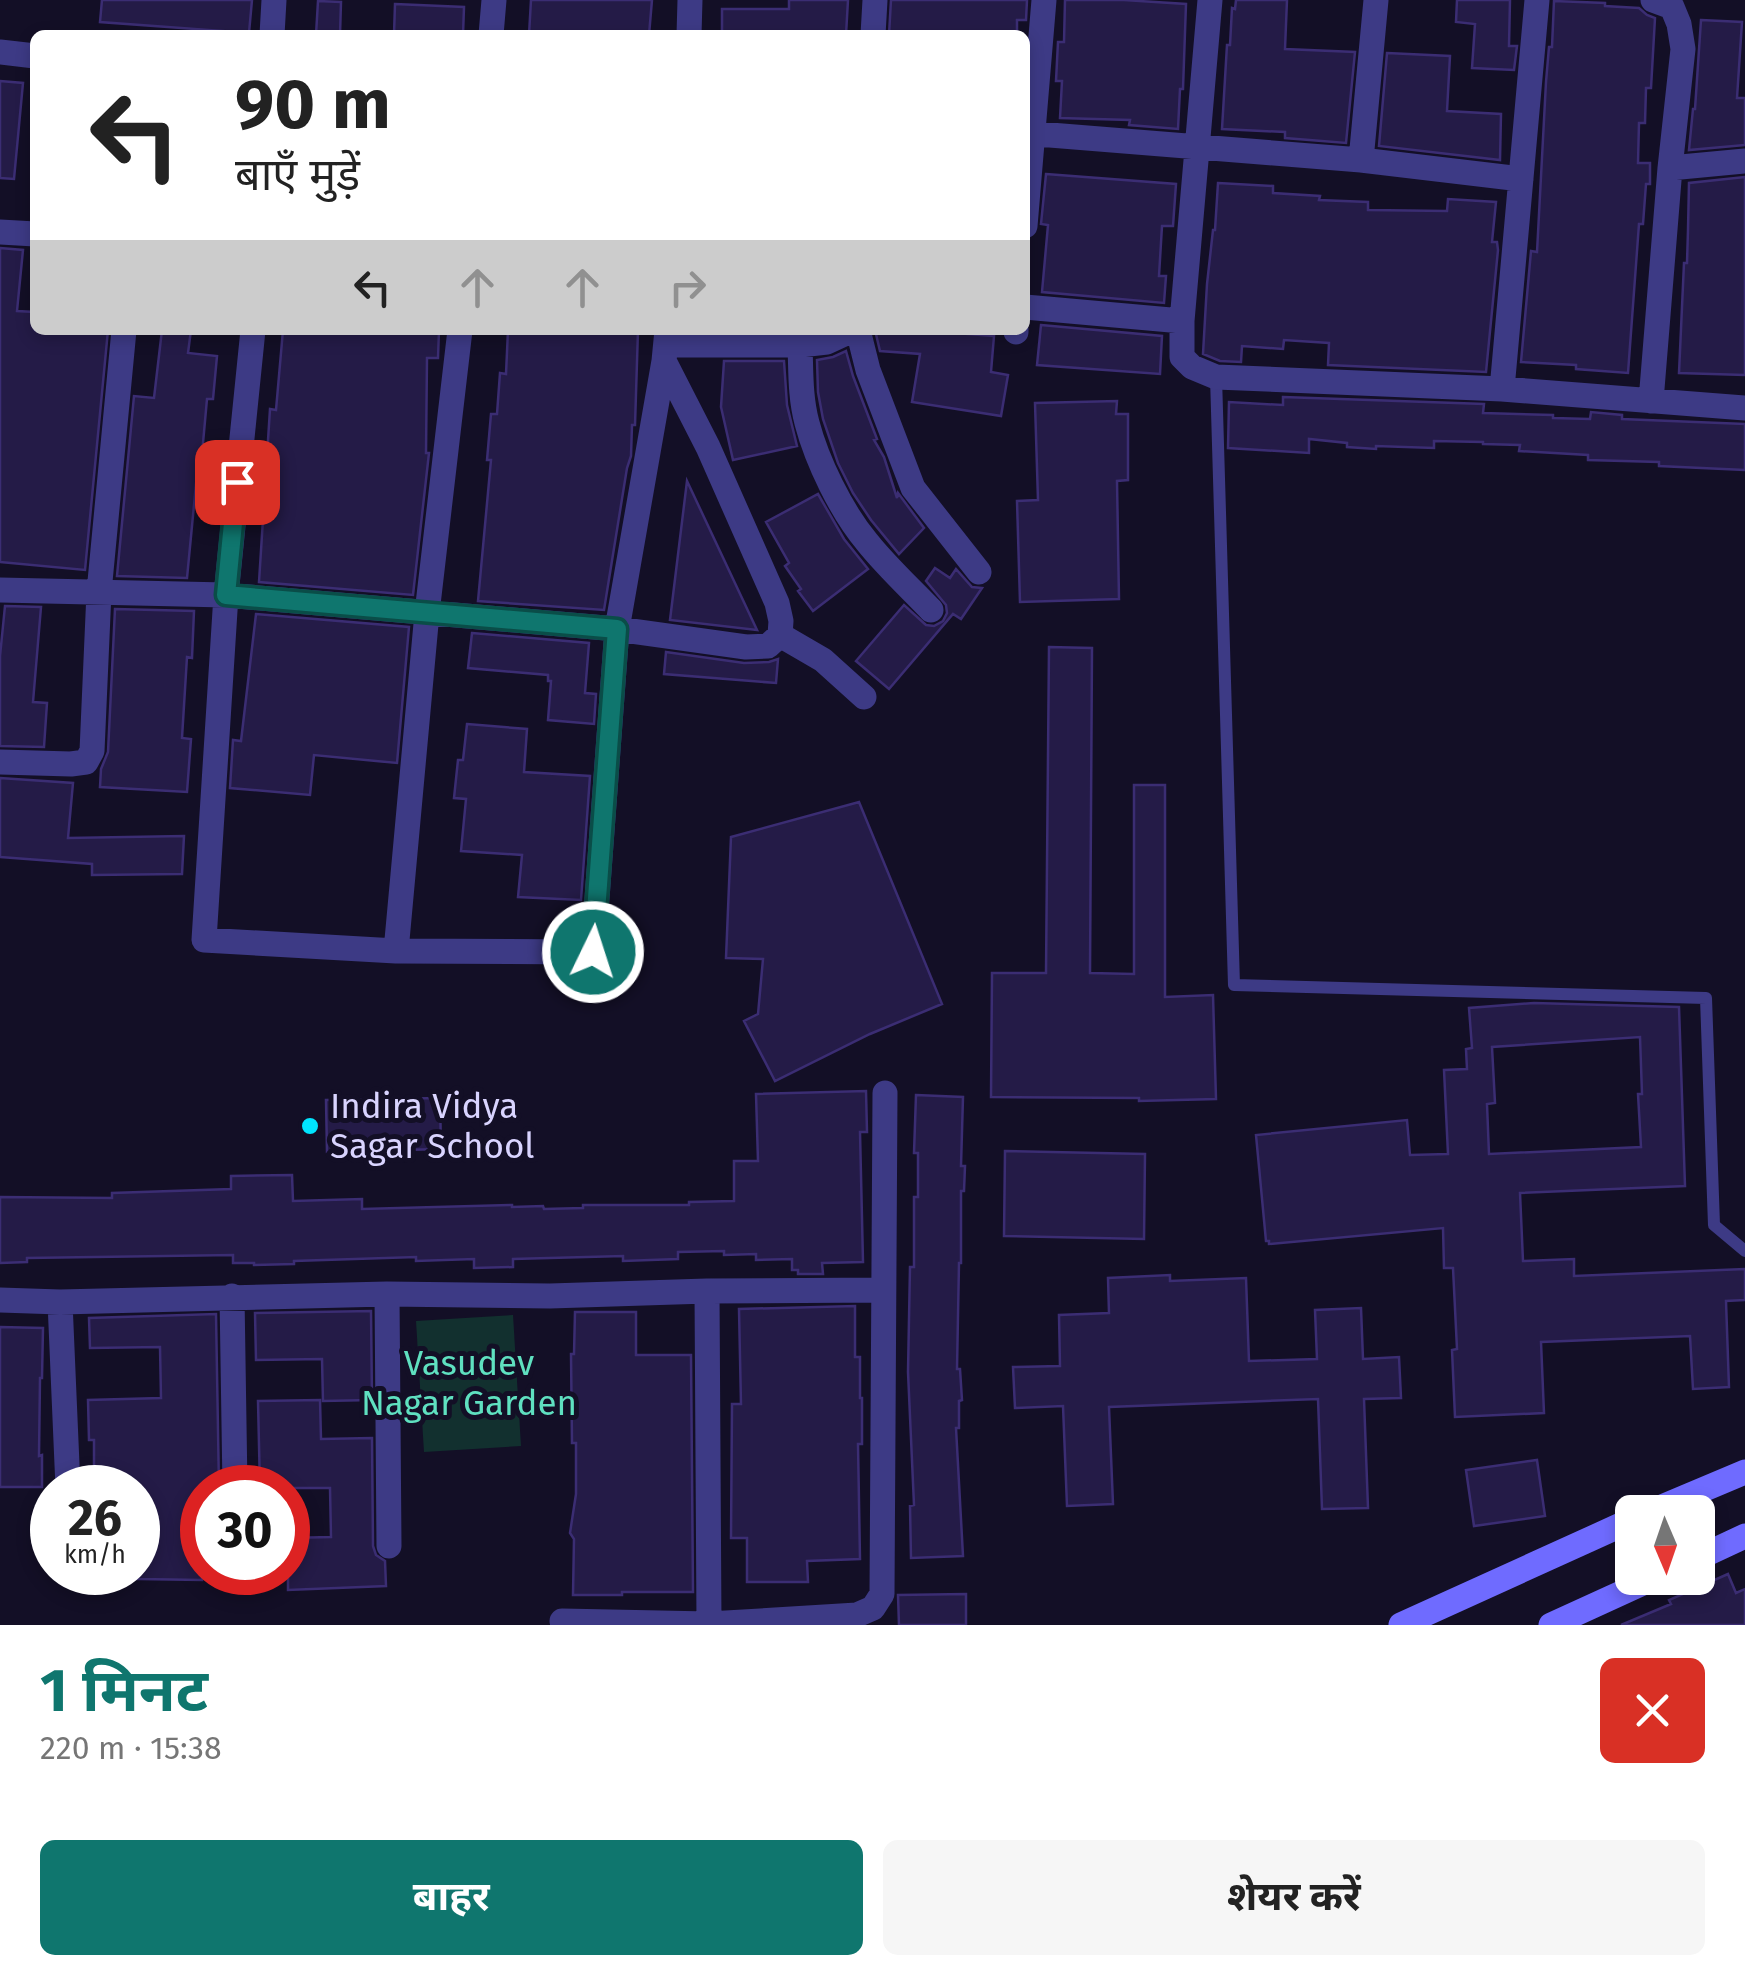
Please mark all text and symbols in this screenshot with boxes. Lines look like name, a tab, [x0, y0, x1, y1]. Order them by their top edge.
text: 90 m	[235, 63, 391, 147]
icon: left	[70, 70, 200, 200]
text: बाएँ मुड़ें	[235, 148, 360, 202]
icon: left	[345, 260, 400, 315]
icon: ahead	[450, 260, 505, 315]
icon: ahead	[555, 260, 610, 315]
icon: right	[660, 260, 715, 315]
pin	[195, 440, 280, 525]
icon: arrive	[210, 455, 265, 510]
position arrow	[541, 900, 645, 1004]
place label: Indira Vidya Sagar School	[330, 1085, 535, 1167]
marker: Indira Vidya Sagar School	[299, 1115, 321, 1137]
park label: Vasudev Nagar Garden	[361, 1342, 577, 1424]
speed limit sign: 30	[180, 1465, 310, 1595]
text: 26	[68, 1488, 122, 1548]
north arrow	[1615, 1495, 1715, 1595]
map controls	[1615, 1495, 1715, 1595]
text: km/h	[64, 1540, 126, 1570]
text: 1 मिनट	[40, 1655, 208, 1727]
button: close	[1600, 1658, 1705, 1763]
text: 220 m · 15:38	[40, 1729, 222, 1767]
button: बाहर	[40, 1840, 863, 1955]
button: शेयर करें	[883, 1840, 1705, 1955]

